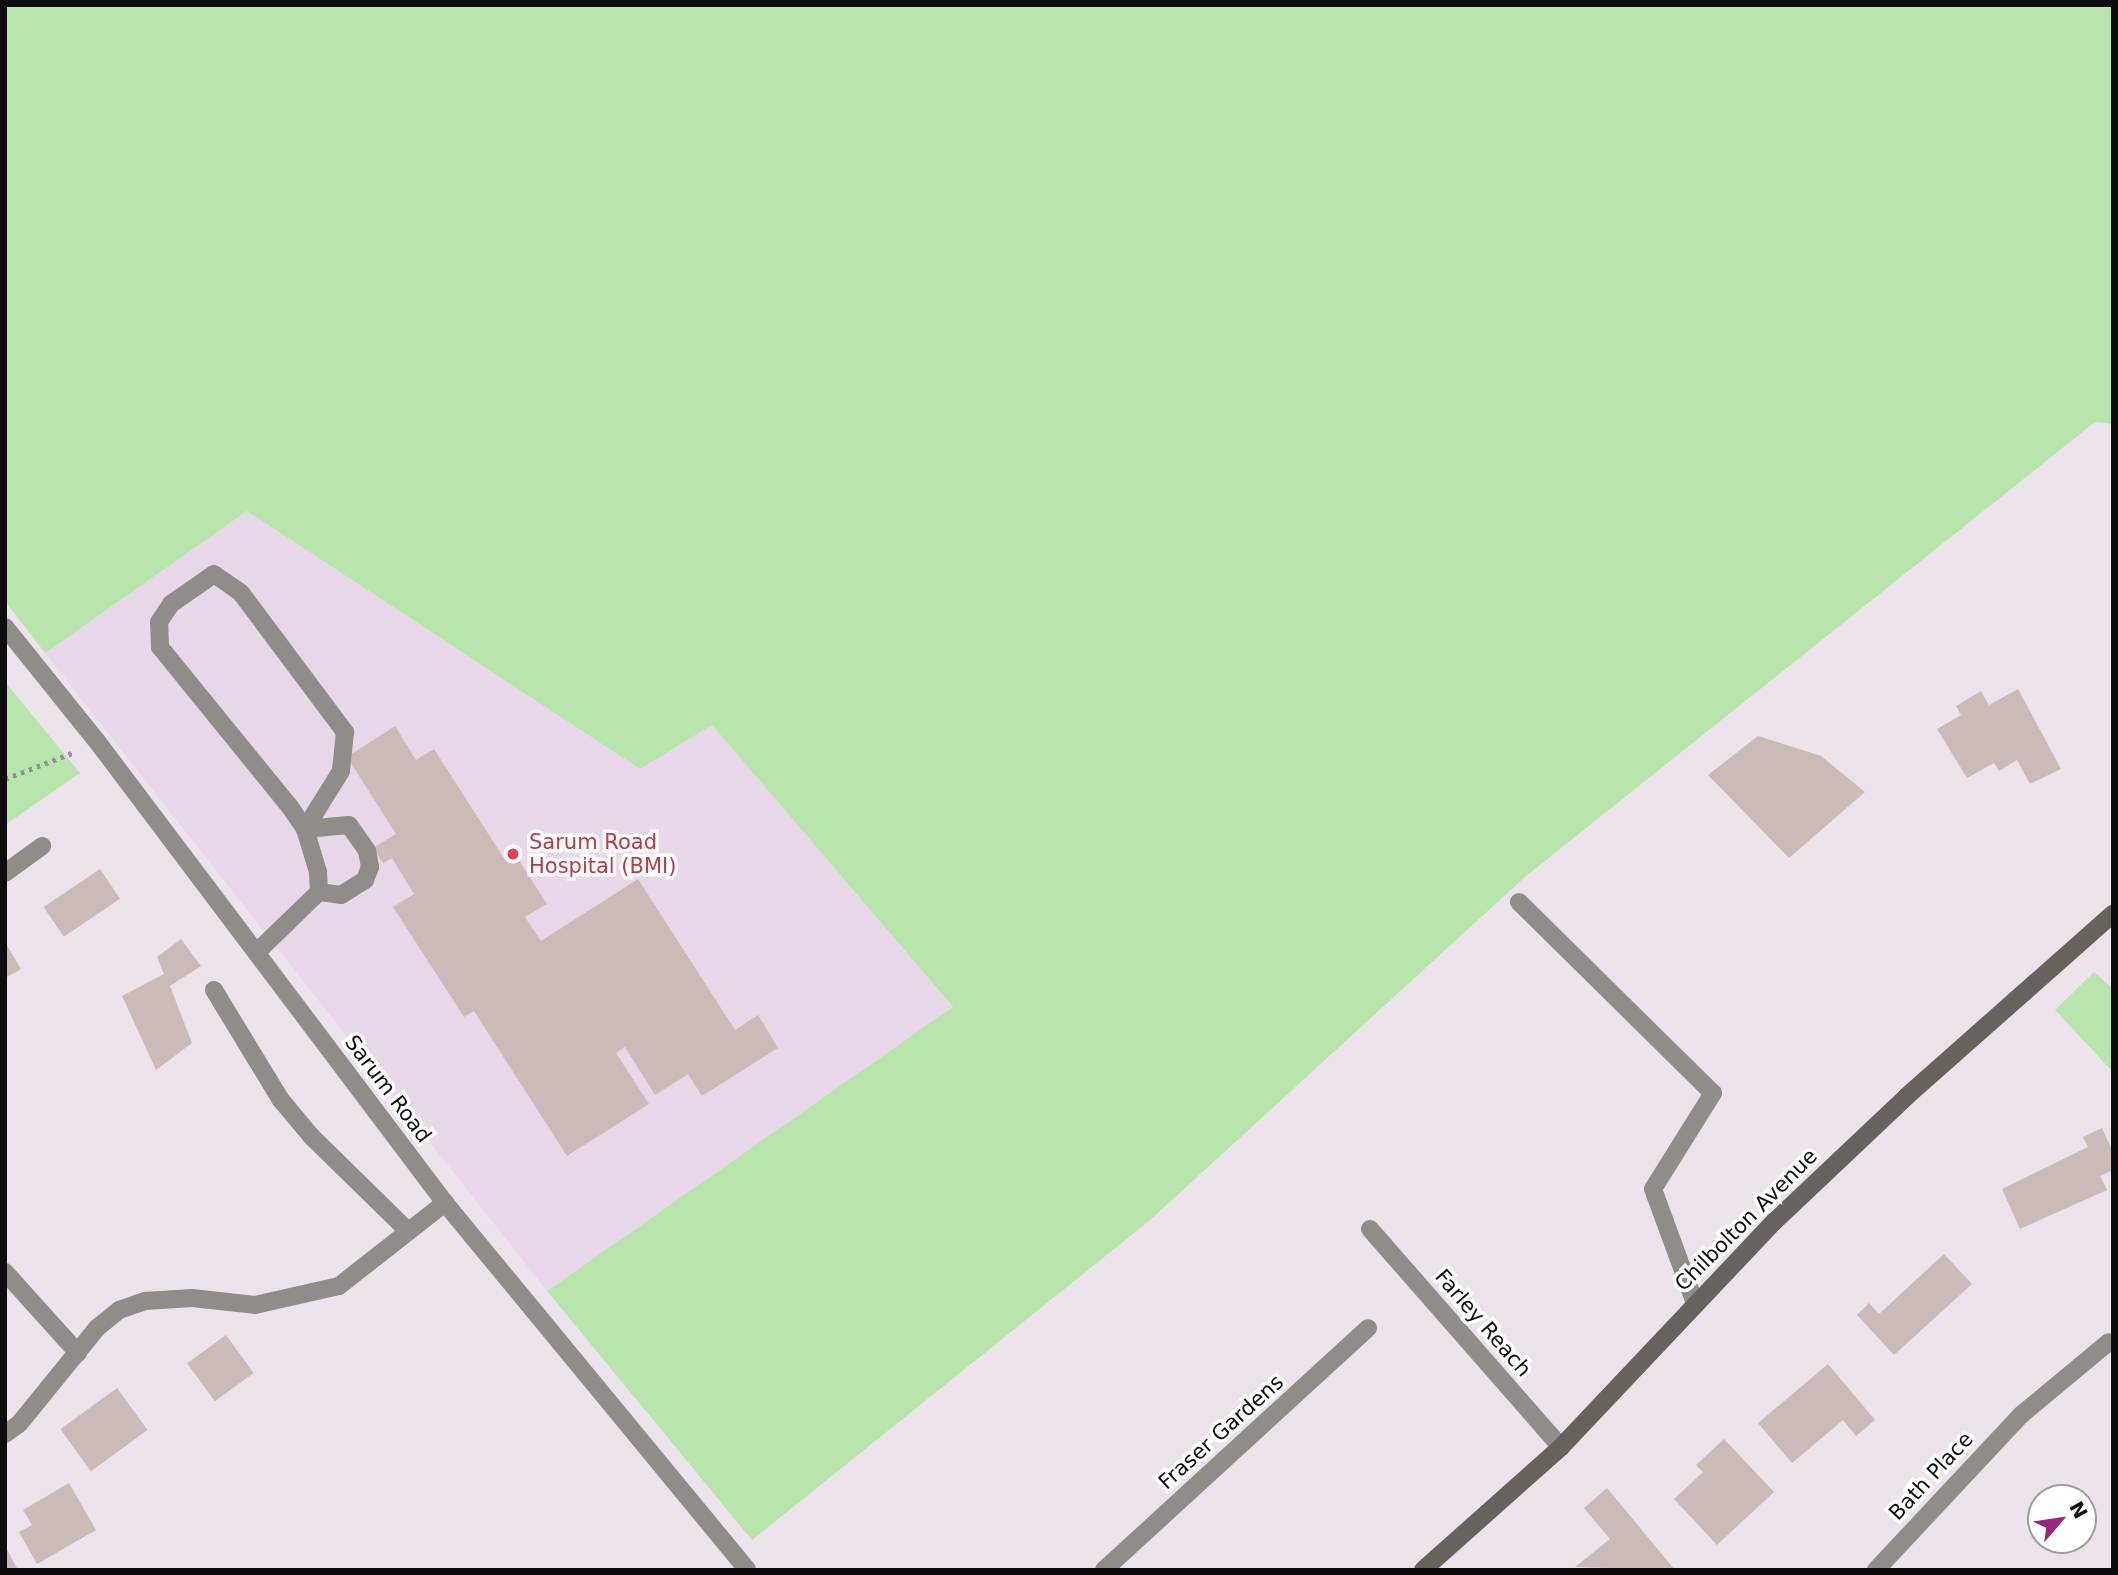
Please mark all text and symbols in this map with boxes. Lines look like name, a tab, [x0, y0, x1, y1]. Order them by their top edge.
place label: Sarum Road Hospital (BMI)	[529, 829, 676, 879]
marker: Sarum Road Hospital (BMI)	[503, 844, 523, 864]
street label: Sarum Road	[339, 1030, 437, 1148]
street label: Chilbolton Avenue	[1670, 1144, 1822, 1296]
street label: Farley Reach	[1430, 1264, 1536, 1382]
street label: Fraser Gardens	[1153, 1369, 1289, 1495]
street label: Bath Place	[1884, 1427, 1978, 1525]
north arrow	[2027, 1484, 2097, 1554]
text: N	[2065, 1497, 2092, 1522]

